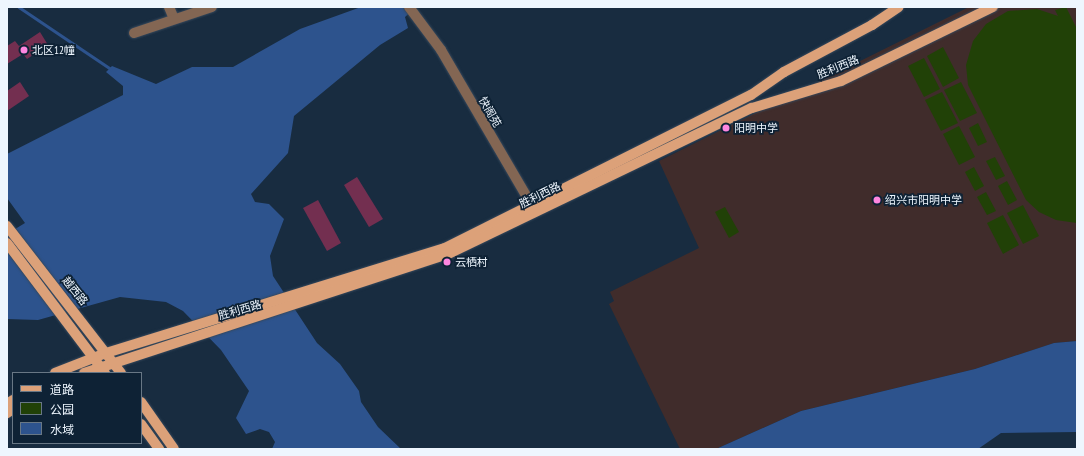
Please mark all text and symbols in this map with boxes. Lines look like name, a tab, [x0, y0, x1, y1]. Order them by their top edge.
place label: 北区12幢	[32, 43, 75, 57]
marker: 北区12幢	[19, 45, 29, 55]
street label: 胜利西路	[815, 53, 861, 81]
street label: 快阁苑	[476, 94, 504, 130]
place label: 阳明中学	[734, 121, 778, 135]
marker: 阳明中学	[721, 123, 731, 133]
street label: 胜利西路	[517, 179, 563, 211]
place label: 绍兴市阳明中学	[885, 193, 962, 207]
marker: 绍兴市阳明中学	[872, 195, 882, 205]
place label: 云栖村	[455, 255, 488, 269]
marker: 云栖村	[442, 257, 452, 267]
street label: 越西路	[59, 274, 91, 308]
street label: 胜利西路	[217, 298, 263, 322]
legend	[12, 372, 142, 444]
text: 道路	[50, 382, 74, 397]
text: 公园	[50, 402, 74, 417]
text: 水域	[50, 422, 74, 437]

